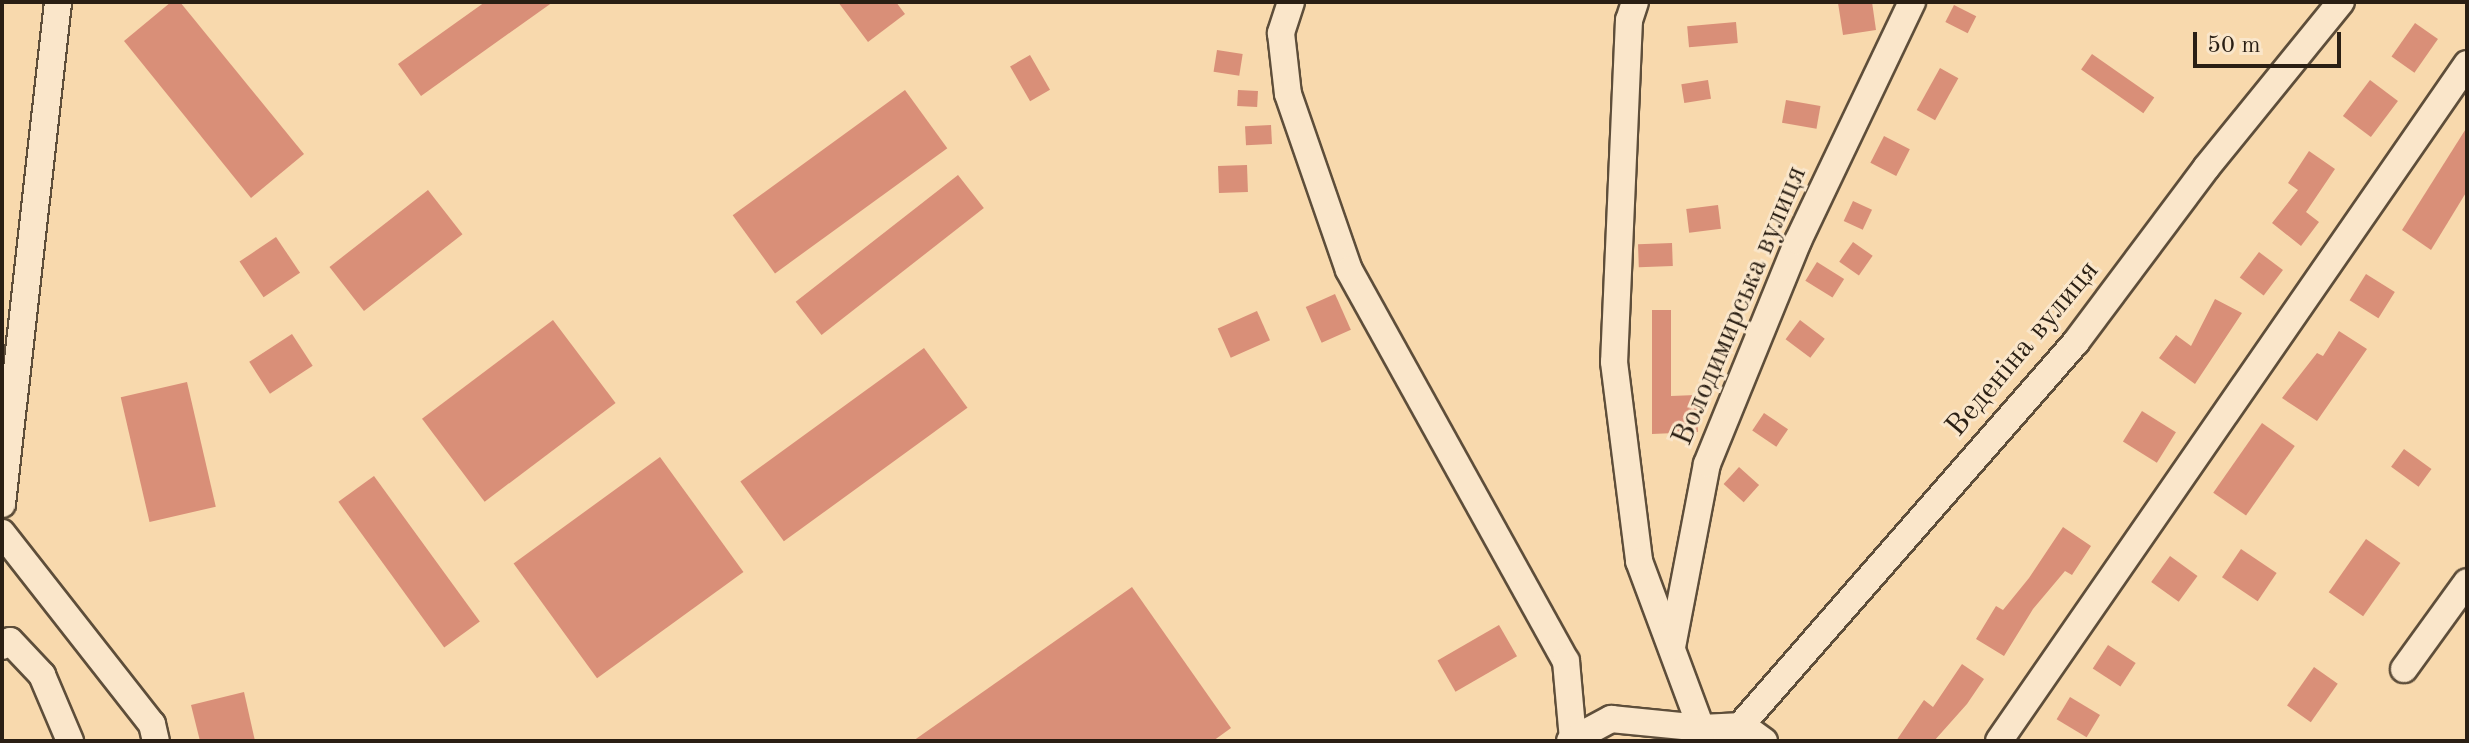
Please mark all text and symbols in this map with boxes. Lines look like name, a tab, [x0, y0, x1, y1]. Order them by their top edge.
scale bar	[2197, 16, 2345, 66]
text: 50 m	[2207, 34, 2261, 58]
street label: Володимирська вулиця	[1665, 161, 1815, 451]
street label: Веденіна вулиця	[1939, 254, 2107, 444]

